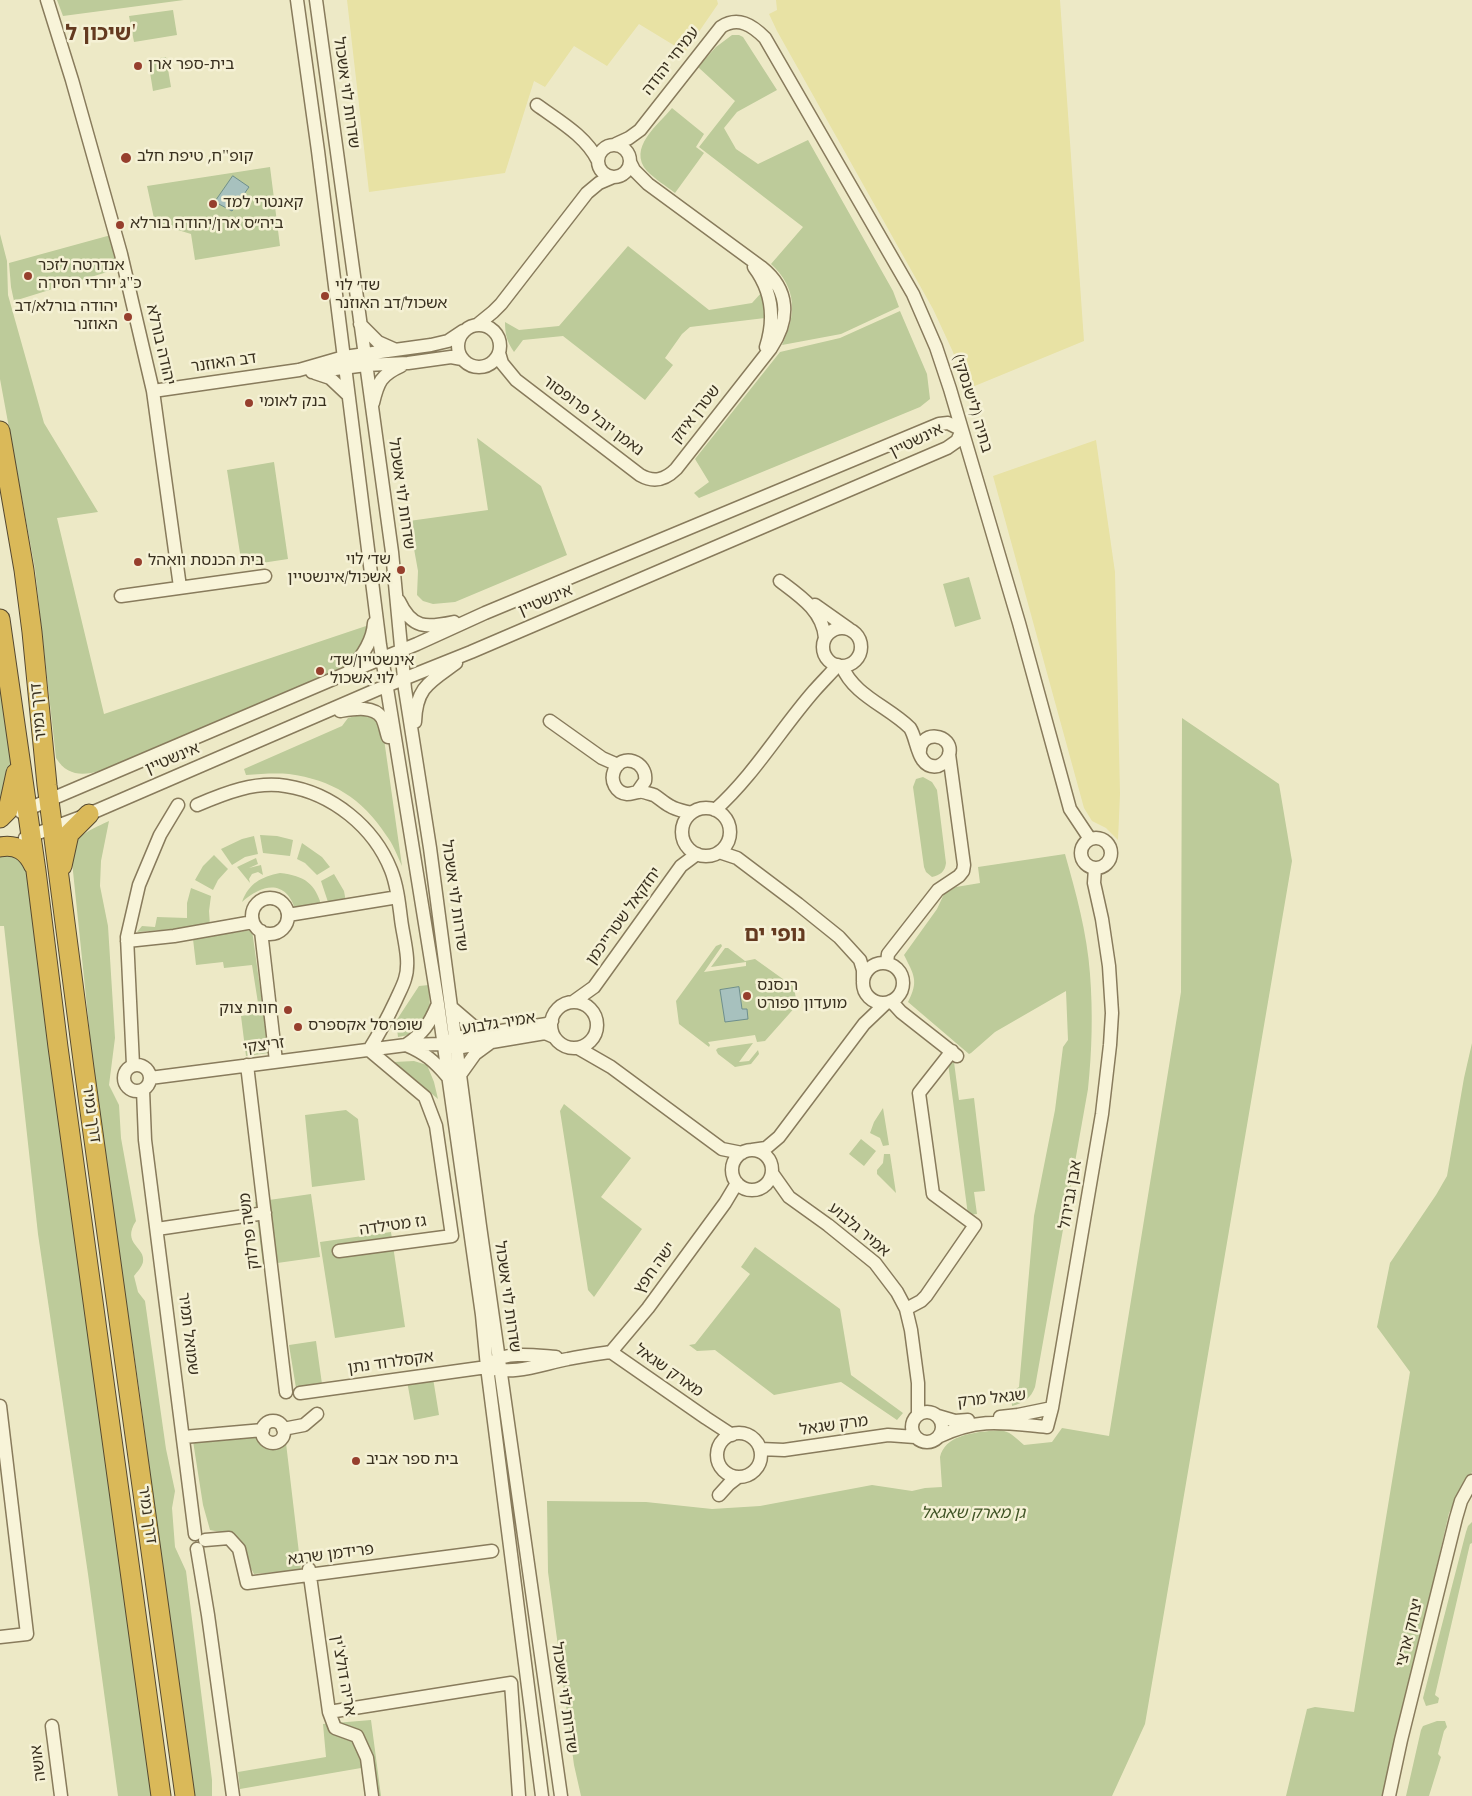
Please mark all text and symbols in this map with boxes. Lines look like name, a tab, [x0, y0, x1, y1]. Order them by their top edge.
district label: שיכון ל'	[65, 23, 137, 49]
street label: עמיחי יהודה	[639, 24, 705, 100]
street label: שדרות לוי אשכול	[328, 36, 362, 150]
place label: בית-ספר ארן	[148, 56, 234, 76]
marker: בית-ספר ארן	[132, 60, 144, 72]
place label: קופ"ח, טיפת חלב	[137, 148, 253, 168]
marker: קופ"ח, טיפת חלב	[119, 151, 133, 165]
place label: קאנטרי למד	[223, 194, 304, 214]
marker: קאנטרי למד	[207, 198, 219, 210]
place label: ביה״ס ארן/יהודה בורלא	[130, 215, 284, 235]
marker: ביה״ס ארן/יהודה בורלא	[114, 219, 126, 231]
place label: אנדרטה לזכר כ"ג יורדי הסירה	[38, 257, 142, 295]
marker: אנדרטה לזכר כ"ג יורדי הסירה	[22, 270, 34, 282]
place label: שד׳ לוי אשכול/דב האוזנר	[335, 277, 447, 315]
marker: שד׳ לוי אשכול/דב האוזנר	[319, 290, 331, 302]
place label: יהודה בורלא/דב האוזנר	[15, 298, 118, 336]
street label: יהודה בורלא	[140, 303, 178, 387]
marker: יהודה בורלא/דב האוזנר	[122, 311, 134, 323]
street label: דב האוזנר	[190, 350, 258, 378]
street label: בתיה (לישנסקי)	[947, 352, 995, 456]
street label: נאמן יובל פרופסור	[537, 373, 647, 461]
street label: שטרן איזק	[668, 382, 726, 448]
place label: בנק לאומי	[259, 393, 327, 413]
marker: בנק לאומי	[243, 397, 255, 409]
street label: אינשטיין	[887, 421, 947, 463]
street label: שדרות לוי אשכול	[383, 437, 417, 551]
place label: שד׳ לוי אשכול/אינשטיין	[287, 551, 391, 589]
place label: בית הכנסת וואהל	[148, 552, 264, 572]
marker: בית הכנסת וואהל	[132, 556, 144, 568]
marker: שד׳ לוי אשכול/אינשטיין	[395, 564, 407, 576]
street label: אינשטיין	[516, 582, 576, 622]
place label: אינשטיין/שד׳ לוי אשכול	[330, 652, 414, 690]
marker: אינשטיין/שד׳ לוי אשכול	[314, 665, 326, 677]
street label: דרך נמיר	[28, 682, 52, 742]
street label: אינשטיין	[143, 740, 203, 780]
street label: שדרות לוי אשכול	[436, 839, 470, 953]
street label: יחזקאל שטרייכמן	[583, 864, 667, 970]
district label: נופי ים	[744, 924, 806, 950]
place label: רנסנס מועדון ספורט	[757, 977, 847, 1015]
marker: רנסנס מועדון ספורט	[741, 990, 753, 1002]
place label: חוות צוק	[219, 1000, 278, 1020]
marker: חוות צוק	[282, 1004, 294, 1016]
street label: אמיר גלבוע	[461, 1010, 537, 1040]
place label: שופרסל אקספרס	[308, 1017, 423, 1037]
marker: שופרסל אקספרס	[292, 1021, 304, 1033]
street label: זריצקי	[242, 1035, 286, 1059]
street label: דרך נמיר	[76, 1084, 104, 1144]
street label: אבן גבירול	[1056, 1159, 1088, 1231]
street label: משה פרלוק	[237, 1191, 265, 1271]
street label: אמיר גלבוע	[823, 1200, 893, 1262]
street label: גז מטילדה	[358, 1213, 428, 1241]
street label: ישה חפץ	[631, 1239, 681, 1299]
street label: שדרות לוי אשכול	[489, 1240, 523, 1354]
street label: שמואל תמיר	[172, 1292, 202, 1376]
street label: מארק שגאל	[630, 1341, 706, 1403]
street label: אקסלרוד נתן	[347, 1348, 435, 1380]
street label: שגאל מרק	[957, 1387, 1027, 1413]
street label: מרק שגאל	[799, 1413, 869, 1441]
place label: בית ספר אביב	[366, 1451, 459, 1471]
marker: בית ספר אביב	[350, 1455, 362, 1467]
street label: דרך נמיר	[132, 1485, 160, 1545]
park label: גן מארק שאגאל	[921, 1505, 1025, 1525]
street label: פרידמן שרגא	[287, 1541, 375, 1571]
street label: יצחק ארצי	[1393, 1597, 1429, 1669]
street label: אריה דולצ'ין	[325, 1634, 359, 1718]
street label: שדרות לוי אשכול	[546, 1641, 580, 1755]
street label: אושה	[28, 1744, 52, 1782]

